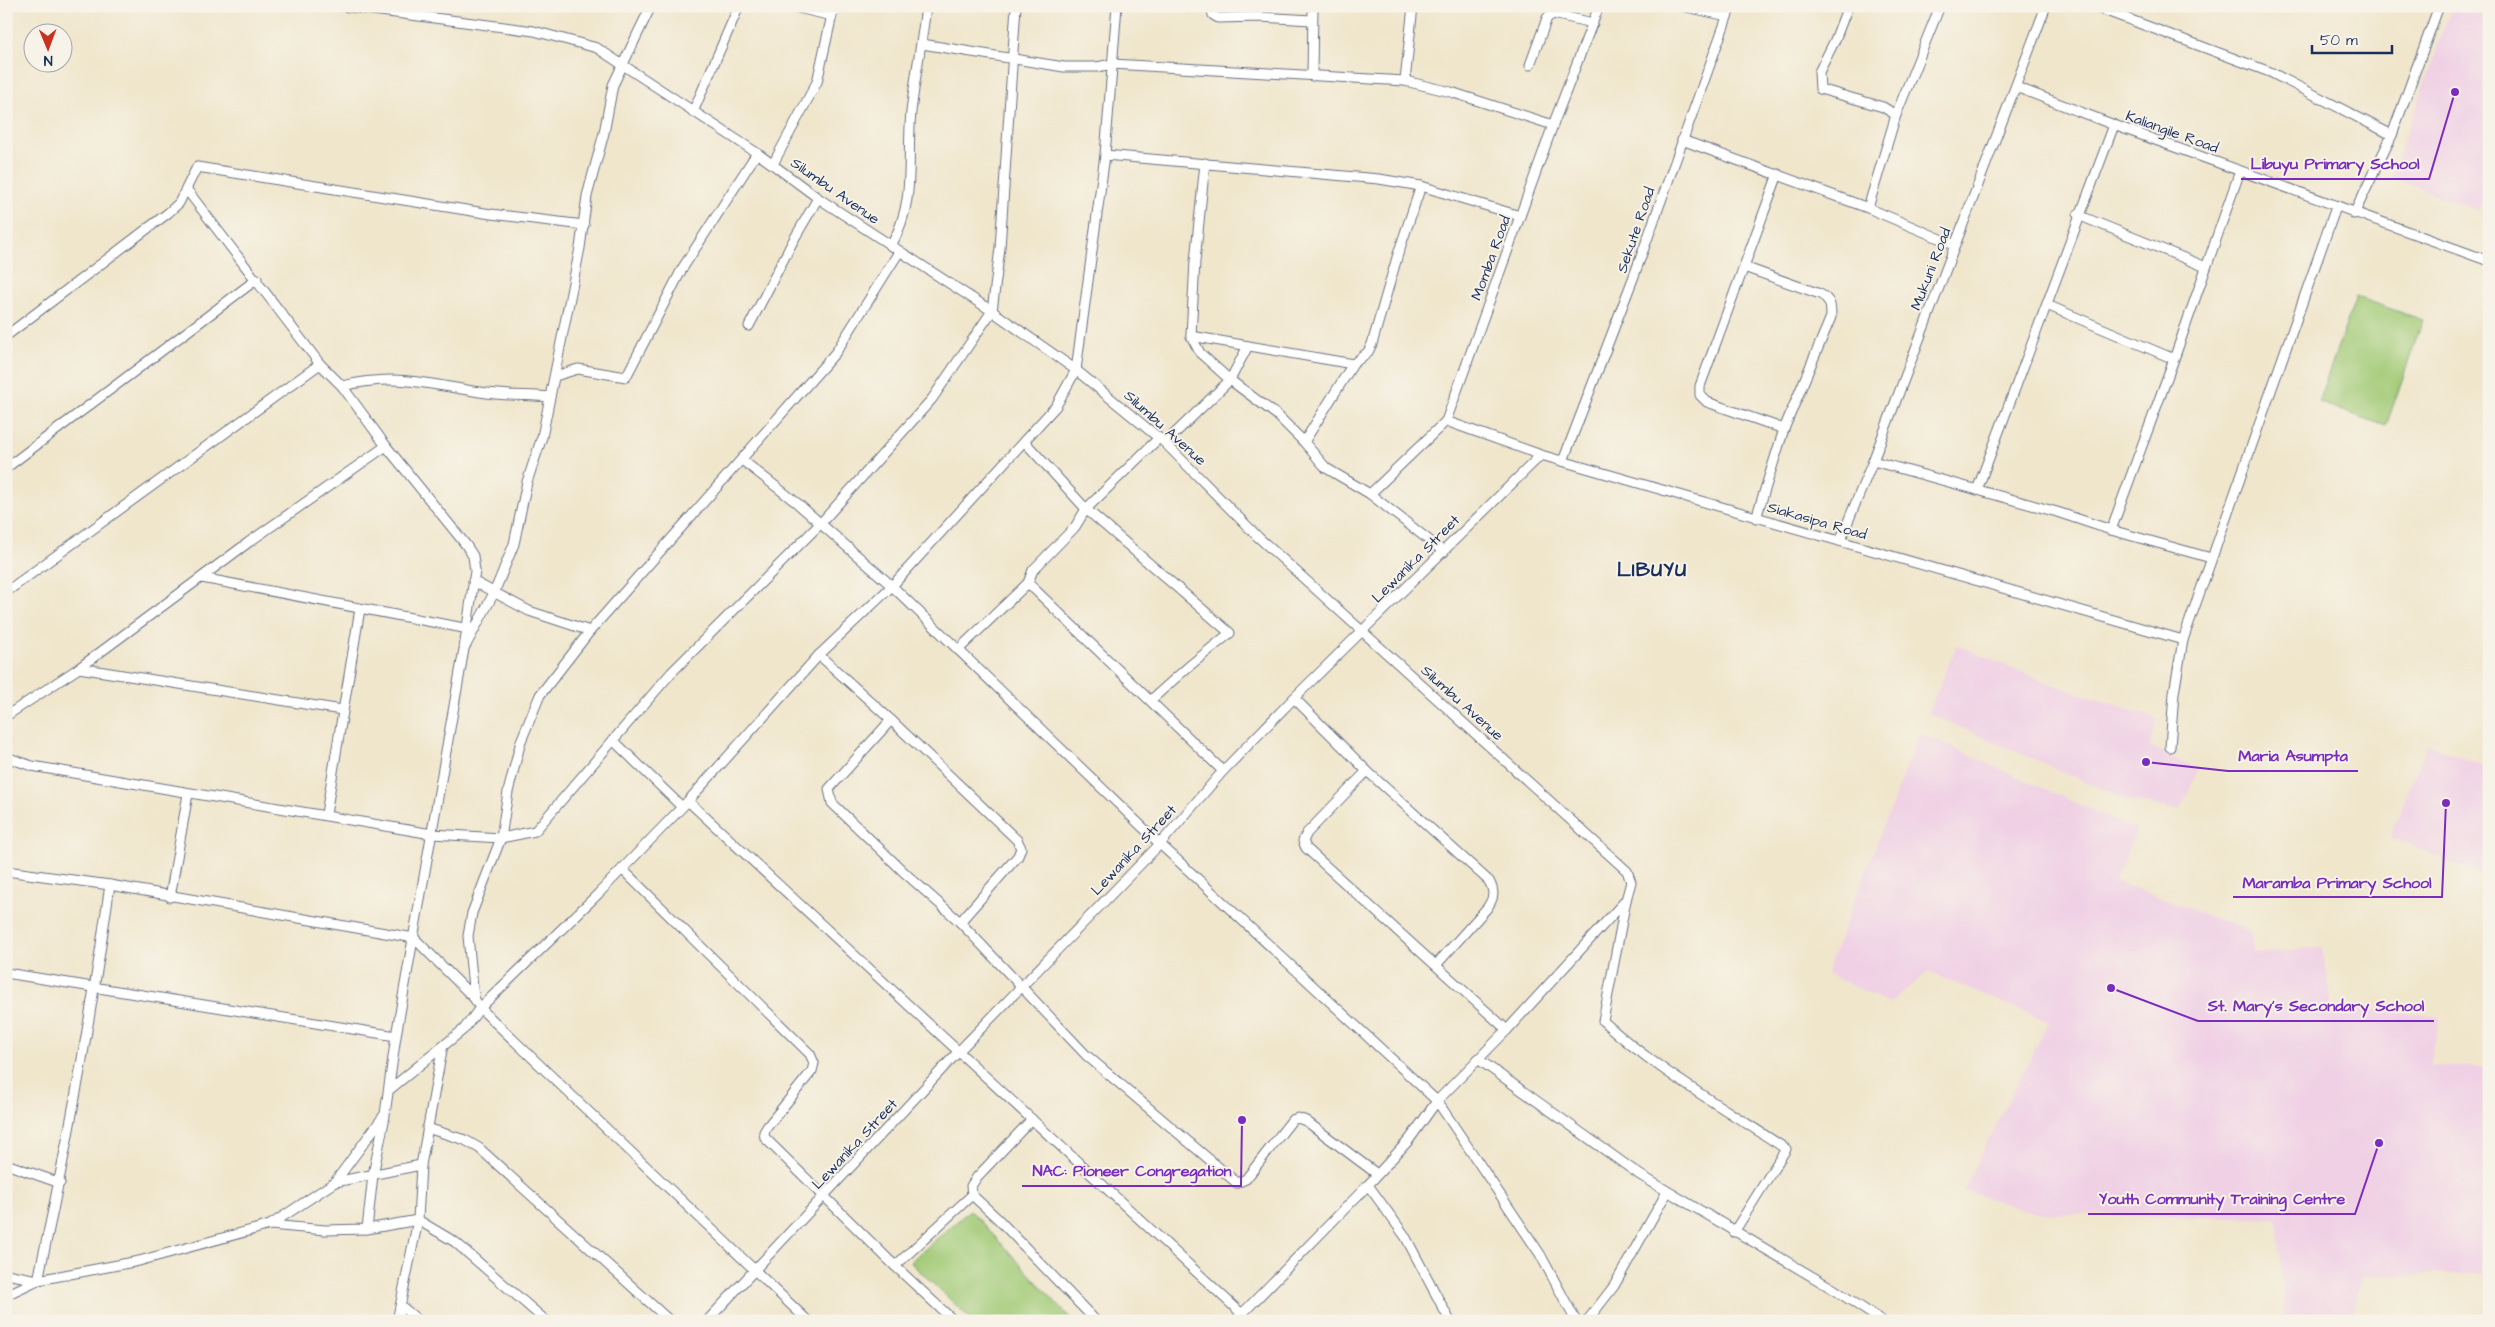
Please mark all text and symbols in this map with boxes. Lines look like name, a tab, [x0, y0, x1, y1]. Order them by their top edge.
north arrow	[22, 22, 72, 72]
scale bar	[2312, 22, 2392, 54]
text: 50 m	[2320, 30, 2358, 51]
text: N	[43, 50, 53, 70]
street label: Kaliangile Road	[2122, 105, 2222, 160]
callout: Libuyu Primary School	[2241, 148, 2429, 179]
street label: Silumbu Avenue	[786, 152, 884, 230]
text: Libuyu Primary School	[2251, 153, 2420, 176]
street label: Sekute Road	[1612, 184, 1661, 276]
street label: Momba Road	[1466, 212, 1516, 303]
street label: Mukuni Road	[1906, 224, 1957, 313]
street label: Silumbu Avenue	[1119, 385, 1211, 471]
street label: Siakasipa Road	[1765, 497, 1870, 545]
street label: Lewanika Street	[1367, 510, 1465, 608]
district label: LIBUYU	[1617, 556, 1687, 584]
street label: Silumbu Avenue	[1416, 660, 1508, 746]
callout: Maria Asumpta	[2228, 740, 2358, 771]
text: Maria Asumpta	[2238, 745, 2349, 767]
street label: Lewanika Street	[1086, 800, 1182, 900]
callout: Maramba Primary School	[2233, 866, 2442, 897]
text: Maramba Primary School	[2242, 872, 2432, 895]
callout: St. Mary's Secondary School	[2198, 990, 2434, 1021]
text: St. Mary's Secondary School	[2207, 995, 2425, 1018]
street label: Lewanika Street	[807, 1094, 903, 1194]
callout: NAC: Pioneer Congregation	[1022, 1155, 1241, 1186]
text: NAC: Pioneer Congregation	[1032, 1160, 1232, 1184]
callout: Youth Community Training Centre	[2088, 1183, 2355, 1214]
text: Youth Community Training Centre	[2099, 1188, 2345, 1212]

